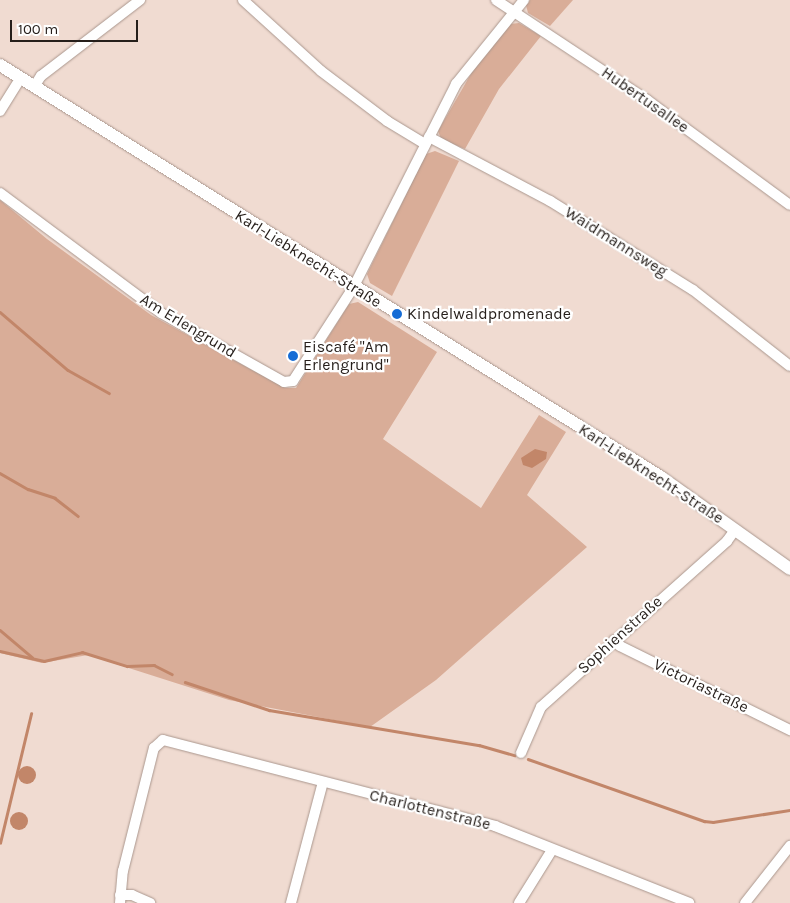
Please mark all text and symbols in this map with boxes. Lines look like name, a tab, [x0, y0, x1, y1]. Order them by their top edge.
scale bar	[12, 10, 140, 42]
text: 100 m	[18, 20, 58, 38]
street label: Hubertusallee	[598, 63, 692, 137]
street label: Waidmannsweg	[561, 203, 671, 281]
street label: Karl-Liebknecht-Straße	[231, 206, 385, 312]
street label: Am Erlengrund	[136, 290, 240, 362]
place label: Kindelwaldpromenade	[407, 304, 571, 324]
marker: Kindelwaldpromenade	[391, 308, 403, 320]
place label: Eiscafé "Am Erlengrund"	[303, 337, 389, 375]
marker: Eiscafé "Am Erlengrund"	[287, 350, 299, 362]
street label: Karl-Liebknecht-Straße	[575, 420, 727, 528]
street label: Sophienstraße	[574, 592, 666, 678]
street label: Victoriastraße	[650, 655, 752, 717]
street label: Charlottenstraße	[367, 786, 493, 834]

